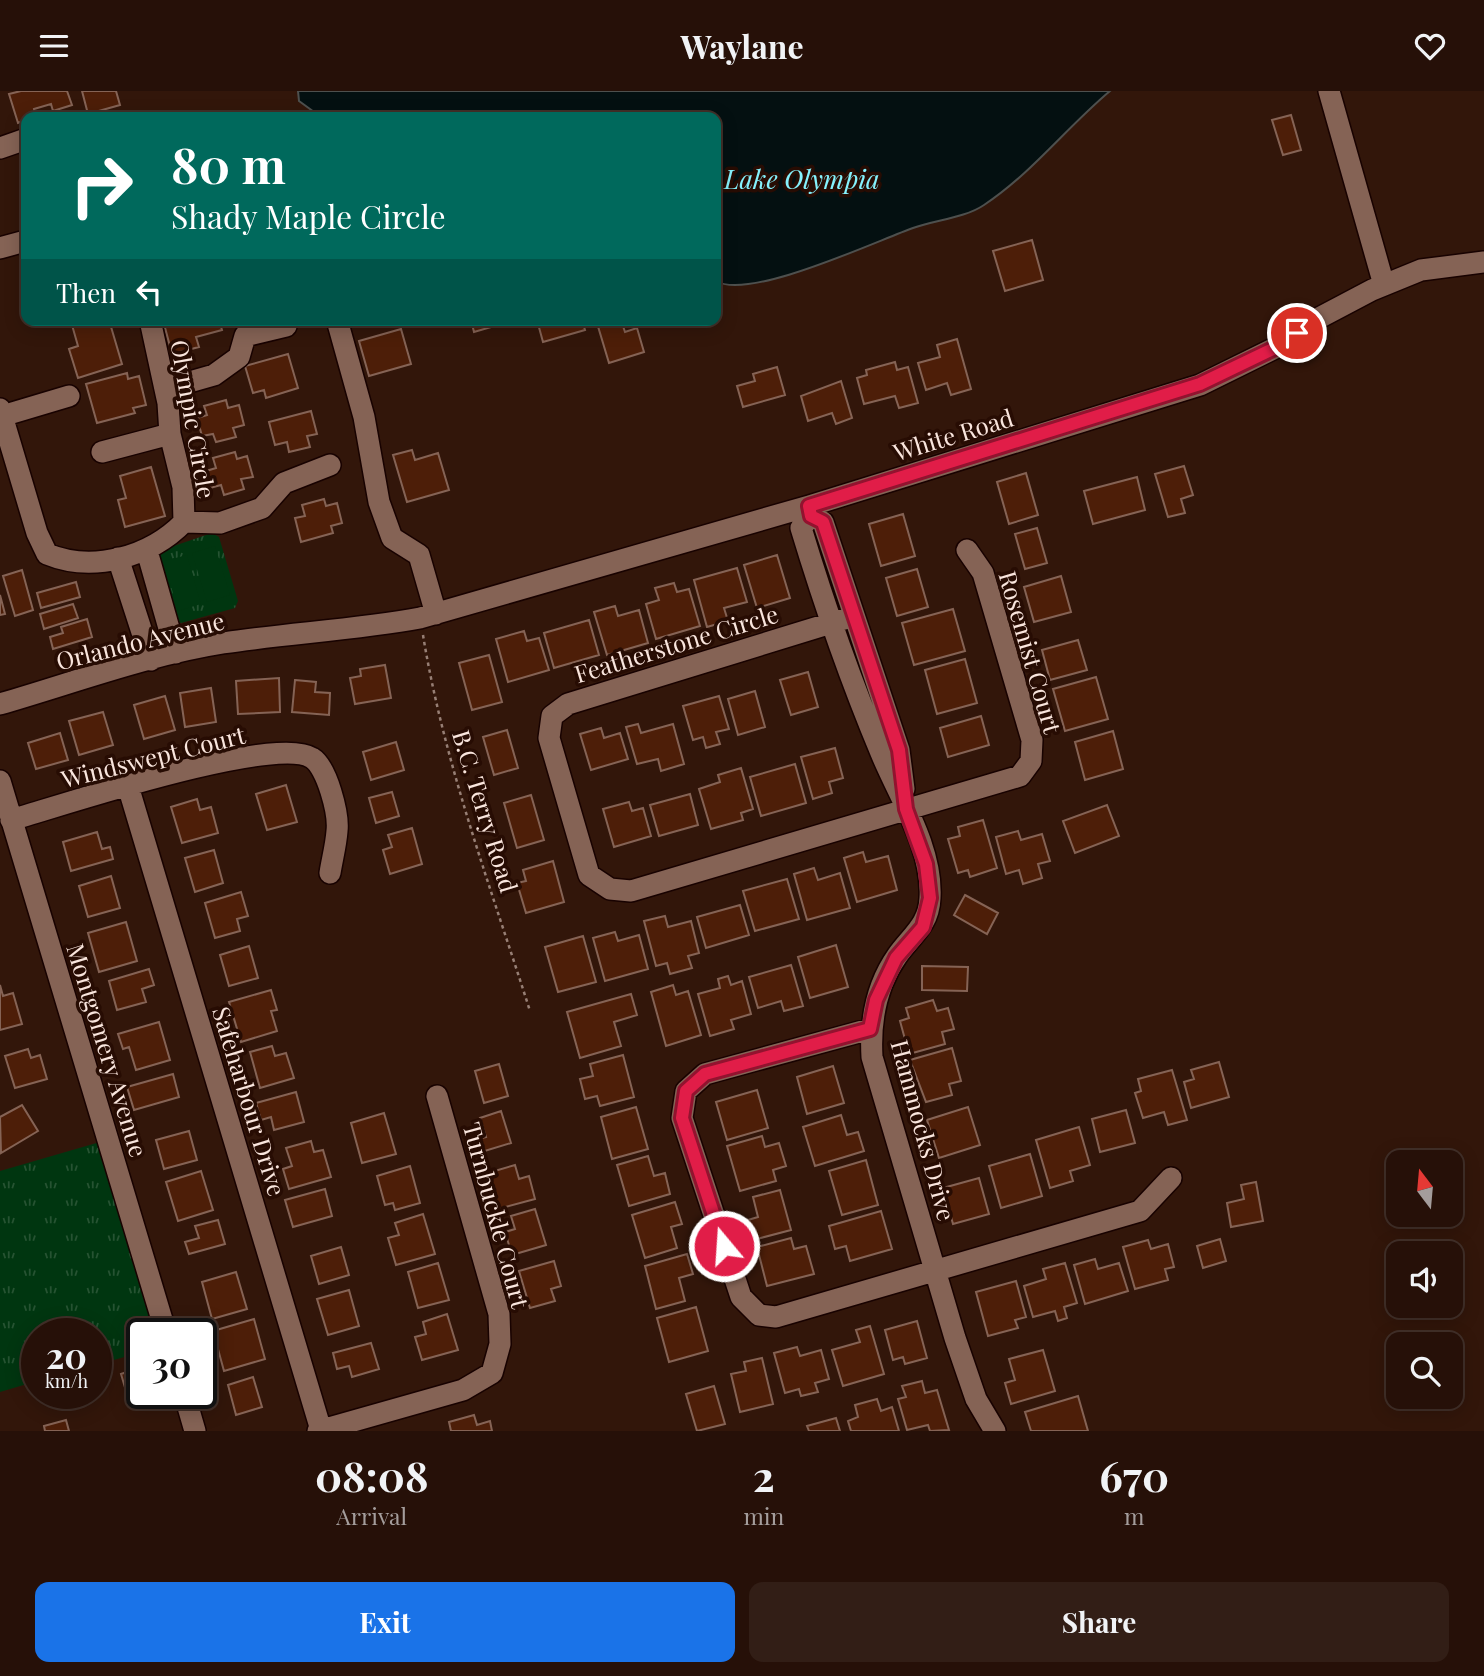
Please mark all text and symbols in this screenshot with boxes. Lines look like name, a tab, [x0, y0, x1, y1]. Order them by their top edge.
text: Waylane	[680, 24, 804, 67]
icon: menu	[35, 27, 73, 65]
icon: heart	[1411, 27, 1449, 65]
text: 80 m	[171, 131, 286, 196]
icon: right	[56, 140, 147, 231]
water label: Lake Olympia	[723, 161, 880, 196]
text: Shady Maple Circle	[171, 194, 446, 237]
icon: left	[130, 273, 168, 311]
text: Then	[56, 275, 116, 310]
pin	[1267, 303, 1327, 363]
icon: arrive	[1278, 314, 1316, 352]
street label: Olympic Circle	[164, 337, 224, 501]
street label: White Road	[888, 401, 1017, 468]
street label: Rosemist Court	[993, 567, 1070, 737]
street label: Featherstone Circle	[570, 597, 782, 689]
street label: Orlando Avenue	[52, 604, 228, 676]
street label: Windswept Court	[57, 718, 249, 795]
street label: B.C. Terry Road	[446, 726, 526, 896]
street label: Montgomery Avenue	[60, 939, 156, 1161]
street label: Safeharbour Drive	[206, 1002, 294, 1200]
street label: Hammocks Drive	[884, 1036, 964, 1224]
street label: Turnbuckle Court	[457, 1118, 537, 1312]
north arrow	[1386, 1150, 1463, 1227]
map controls	[1386, 1150, 1463, 1409]
position arrow	[687, 1209, 761, 1283]
button: sound	[1386, 1241, 1463, 1318]
speed limit sign: 30	[126, 1318, 217, 1409]
text: 20	[46, 1331, 87, 1378]
button: search	[1386, 1332, 1463, 1409]
text: km/h	[45, 1369, 88, 1393]
text: 08:08	[315, 1447, 428, 1503]
text: 2	[753, 1447, 775, 1503]
text: 670	[1099, 1447, 1169, 1503]
text: Arrival	[336, 1500, 407, 1531]
text: min	[743, 1500, 784, 1531]
text: m	[1124, 1500, 1144, 1531]
button: Exit	[35, 1582, 735, 1662]
button: Share	[749, 1582, 1449, 1662]

